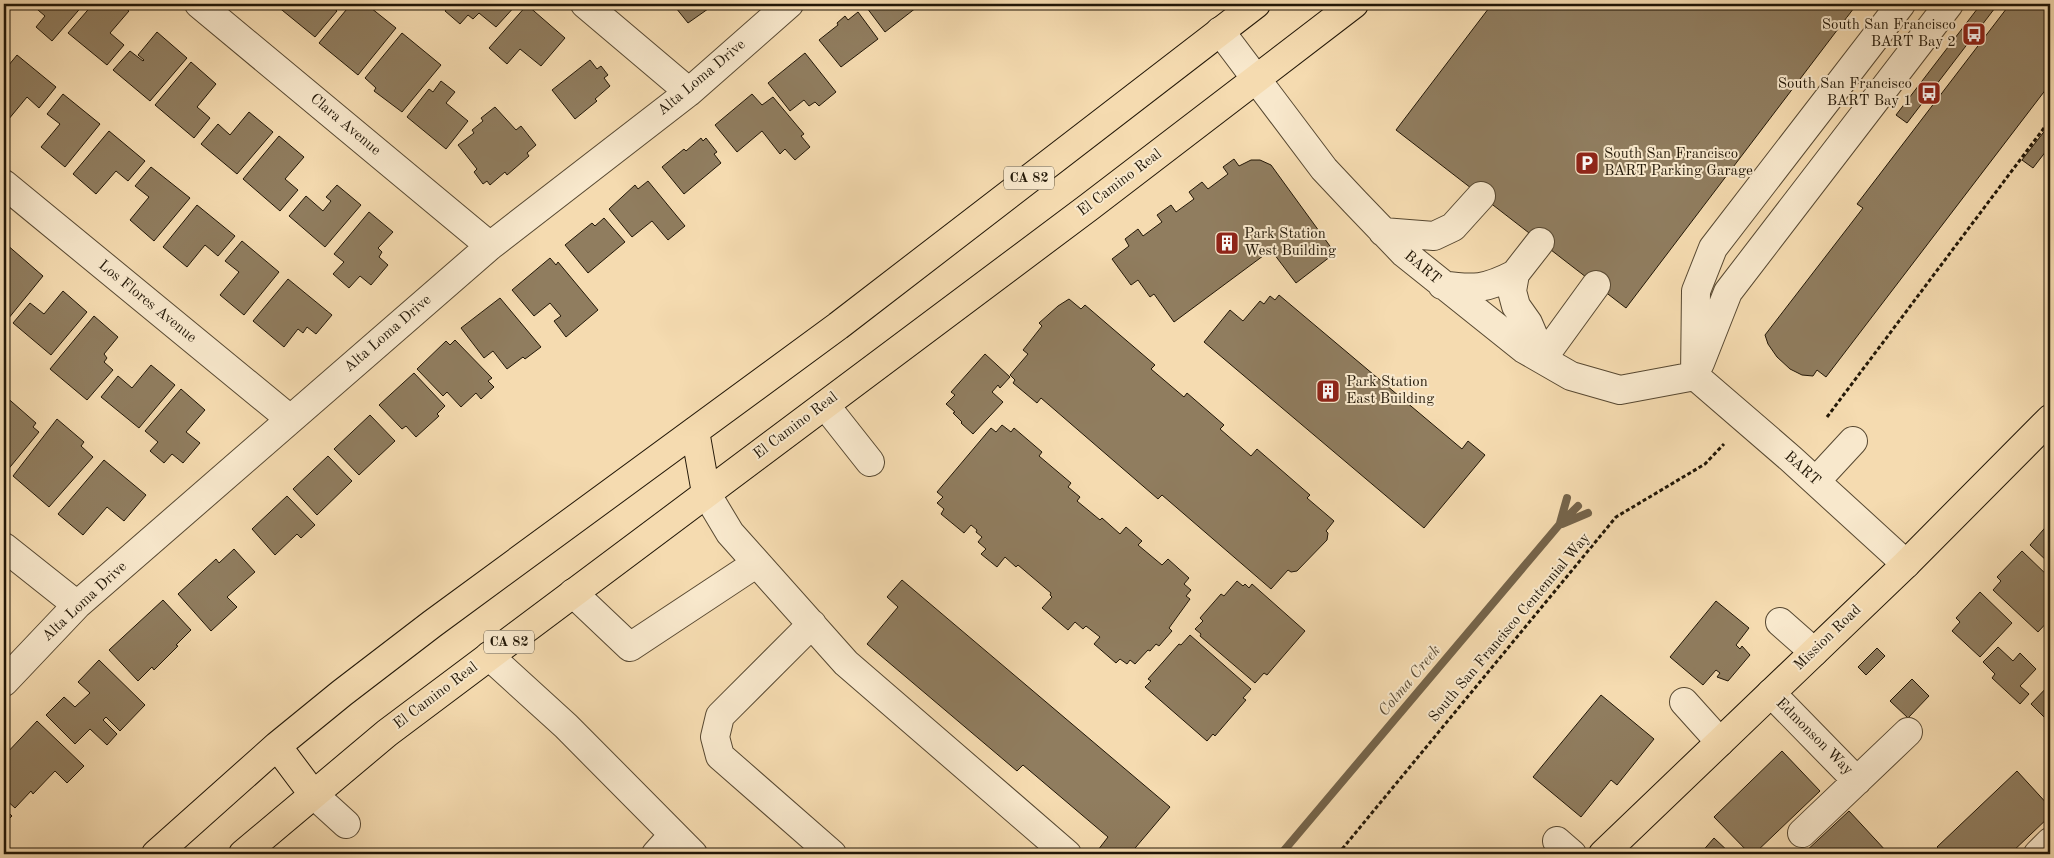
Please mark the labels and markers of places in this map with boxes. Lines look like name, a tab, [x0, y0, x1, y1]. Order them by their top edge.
place label: South San Francisco BART Bay 2	[1822, 18, 1956, 50]
bus stop icon: South San Francisco BART Bay 2	[1961, 21, 1987, 47]
place label: South San Francisco BART Bay 1	[1778, 77, 1912, 109]
bus stop icon: South San Francisco BART Bay 1	[1916, 80, 1942, 106]
place label: South San Francisco BART Parking Garage	[1604, 147, 1753, 179]
parking icon: South San Francisco BART Parking Garage	[1574, 150, 1600, 176]
place label: Park Station West Building	[1244, 227, 1336, 259]
building icon: Park Station West Building	[1214, 230, 1240, 256]
place label: Park Station East Building	[1346, 375, 1434, 407]
building icon: Park Station East Building	[1315, 378, 1341, 404]

